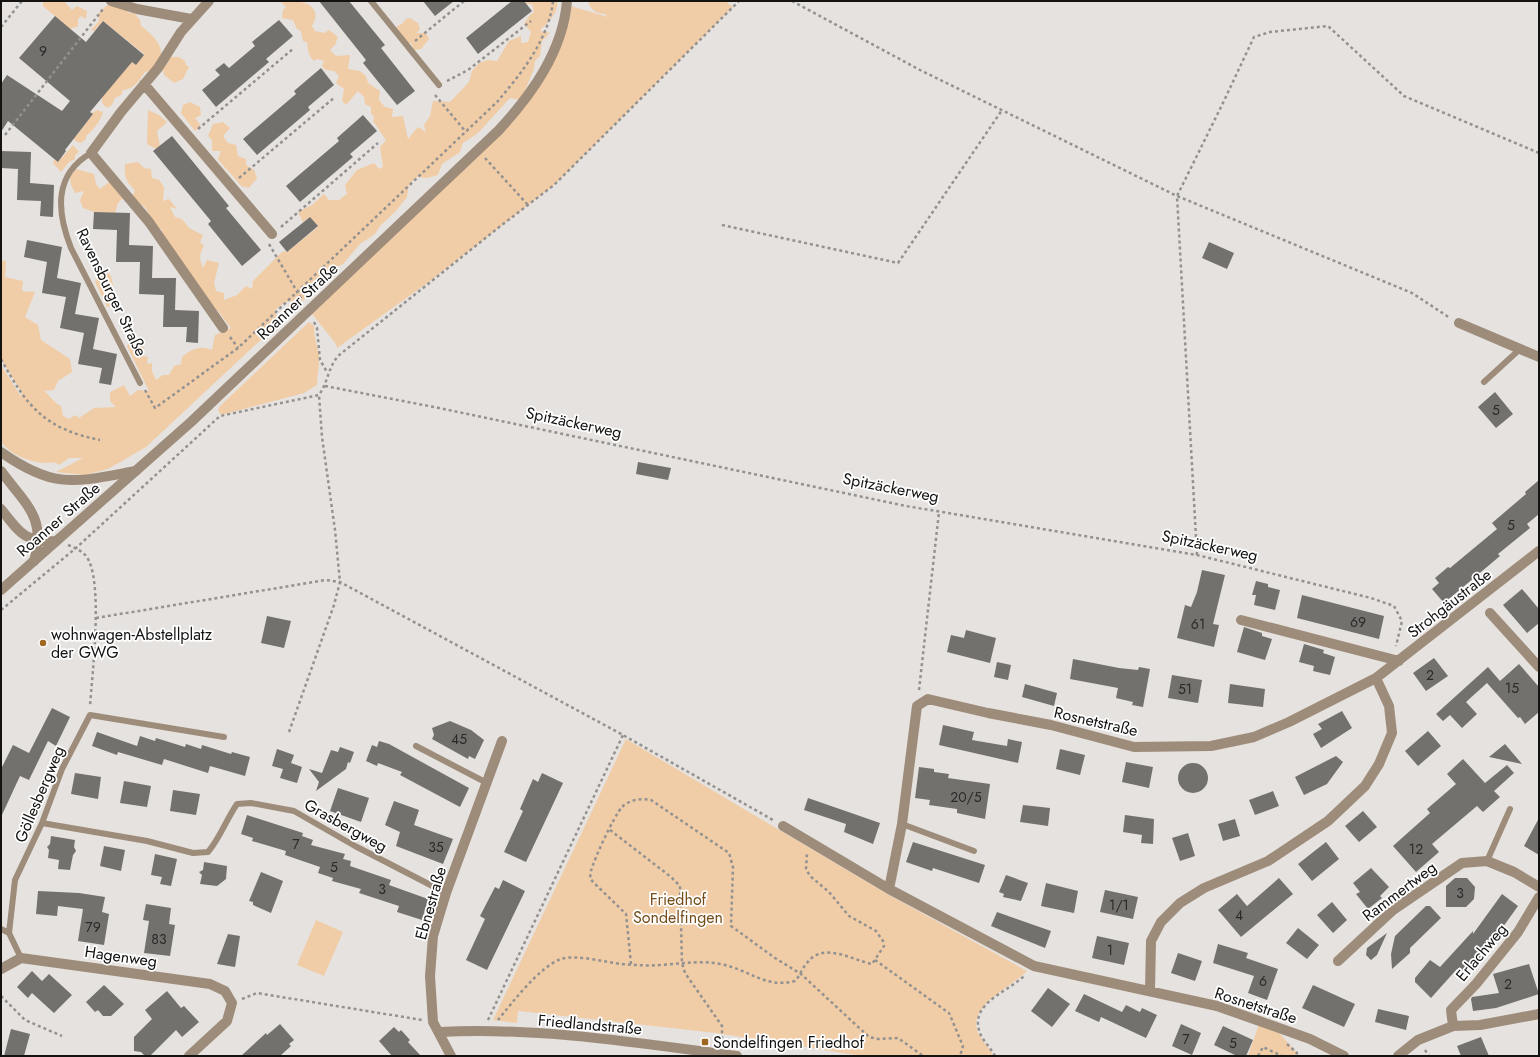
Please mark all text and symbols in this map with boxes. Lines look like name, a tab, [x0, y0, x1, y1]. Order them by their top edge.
house number: 9	[39, 41, 47, 61]
street label: Ravensburger Straße	[71, 224, 153, 360]
street label: Roanner Straße	[252, 258, 343, 345]
house number: 5	[1492, 400, 1500, 420]
street label: Spitzäckerweg	[524, 401, 624, 444]
street label: Spitzäckerweg	[841, 467, 941, 508]
street label: Roanner Straße	[12, 477, 105, 562]
house number: 5	[1507, 515, 1515, 535]
street label: Spitzäckerweg	[1160, 524, 1260, 567]
street label: Strohgäustraße	[1402, 563, 1496, 644]
house number: 69	[1350, 612, 1366, 632]
house number: 61	[1191, 614, 1205, 634]
place label: wohnwagen-Abstellplatz der GWG	[51, 623, 213, 664]
marker: wohnwagen-Abstellplatz der GWG	[38, 638, 48, 648]
house number: 2	[1426, 665, 1434, 685]
house number: 15	[1505, 678, 1519, 698]
house number: 51	[1178, 679, 1192, 699]
street label: Rosnetstraße	[1052, 701, 1140, 742]
house number: 45	[451, 729, 467, 749]
street label: Göllesbergweg	[9, 742, 70, 846]
house number: 20/5	[950, 787, 982, 807]
street label: Grasbergweg	[300, 793, 391, 858]
house number: 7	[292, 834, 300, 854]
house number: 35	[428, 837, 444, 857]
house number: 12	[1409, 839, 1423, 859]
street label: Rammertweg	[1358, 856, 1441, 927]
house number: 5	[330, 857, 338, 877]
street label: Ebnestraße	[409, 864, 452, 943]
house number: 3	[378, 879, 386, 899]
house number: 3	[1456, 883, 1464, 903]
park label: Friedhof Sondelfingen	[633, 888, 723, 929]
house number: 1/1	[1109, 895, 1129, 915]
house number: 4	[1235, 905, 1243, 925]
house number: 79	[85, 917, 101, 937]
street label: Erlachweg	[1450, 918, 1513, 986]
house number: 83	[151, 929, 167, 949]
street label: Hagenweg	[83, 940, 159, 973]
house number: 1	[1107, 940, 1113, 960]
house number: 6	[1259, 971, 1267, 991]
house number: 2	[1504, 974, 1512, 994]
street label: Rosnetstraße	[1212, 981, 1300, 1030]
street label: Friedlandstraße	[537, 1008, 643, 1041]
house number: 7	[1182, 1029, 1190, 1049]
place label: Sondelfingen Friedhof	[713, 1031, 864, 1054]
house number: 5	[1229, 1033, 1237, 1053]
marker: Sondelfingen Friedhof	[700, 1037, 710, 1047]

